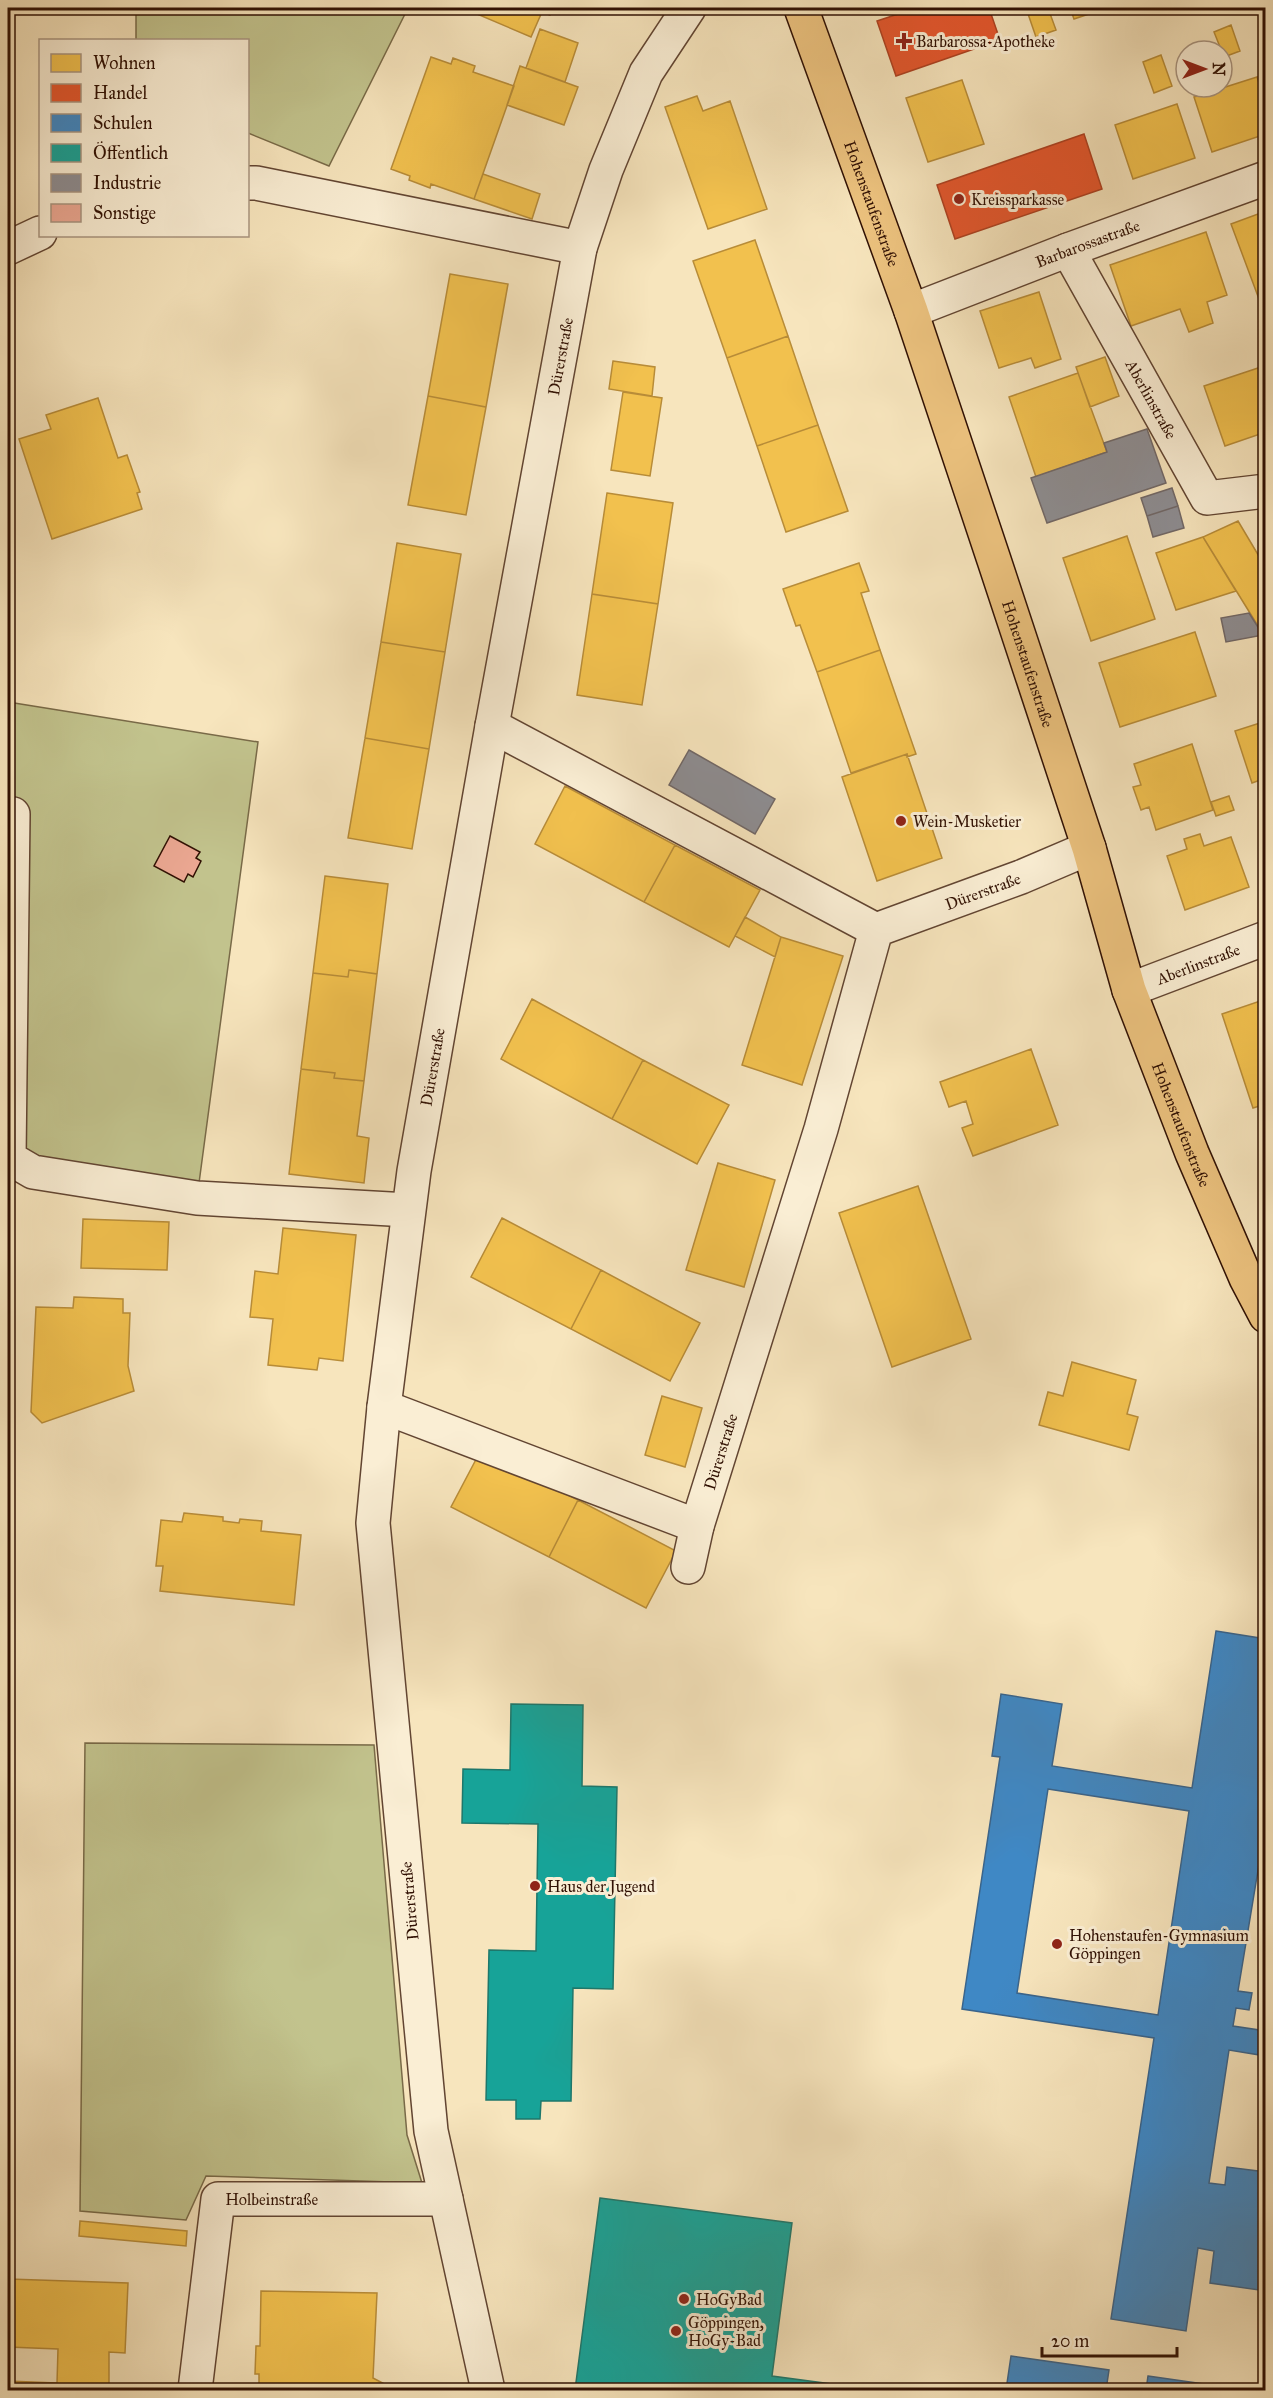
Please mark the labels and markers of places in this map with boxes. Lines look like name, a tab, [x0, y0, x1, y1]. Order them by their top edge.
place label: Barbarossa-Apotheke	[916, 32, 1055, 51]
marker: Barbarossa-Apotheke	[897, 34, 911, 48]
place label: Kreissparkasse	[971, 190, 1064, 209]
marker: Kreissparkasse	[952, 192, 966, 206]
place label: Wein-Musketier	[913, 812, 1021, 831]
marker: Wein-Musketier	[894, 814, 908, 828]
place label: Haus der Jugend	[547, 1877, 655, 1897]
marker: Haus der Jugend	[528, 1879, 542, 1893]
place label: Hohenstaufen-Gymnasium Göppingen	[1069, 1926, 1250, 1964]
marker: Hohenstaufen-Gymnasium Göppingen	[1050, 1937, 1064, 1951]
place label: HoGyBad	[696, 2290, 762, 2309]
marker: HoGyBad	[677, 2292, 691, 2306]
place label: Göppingen, HoGy-Bad	[688, 2313, 764, 2350]
marker: Göppingen, HoGy-Bad	[669, 2324, 683, 2338]

